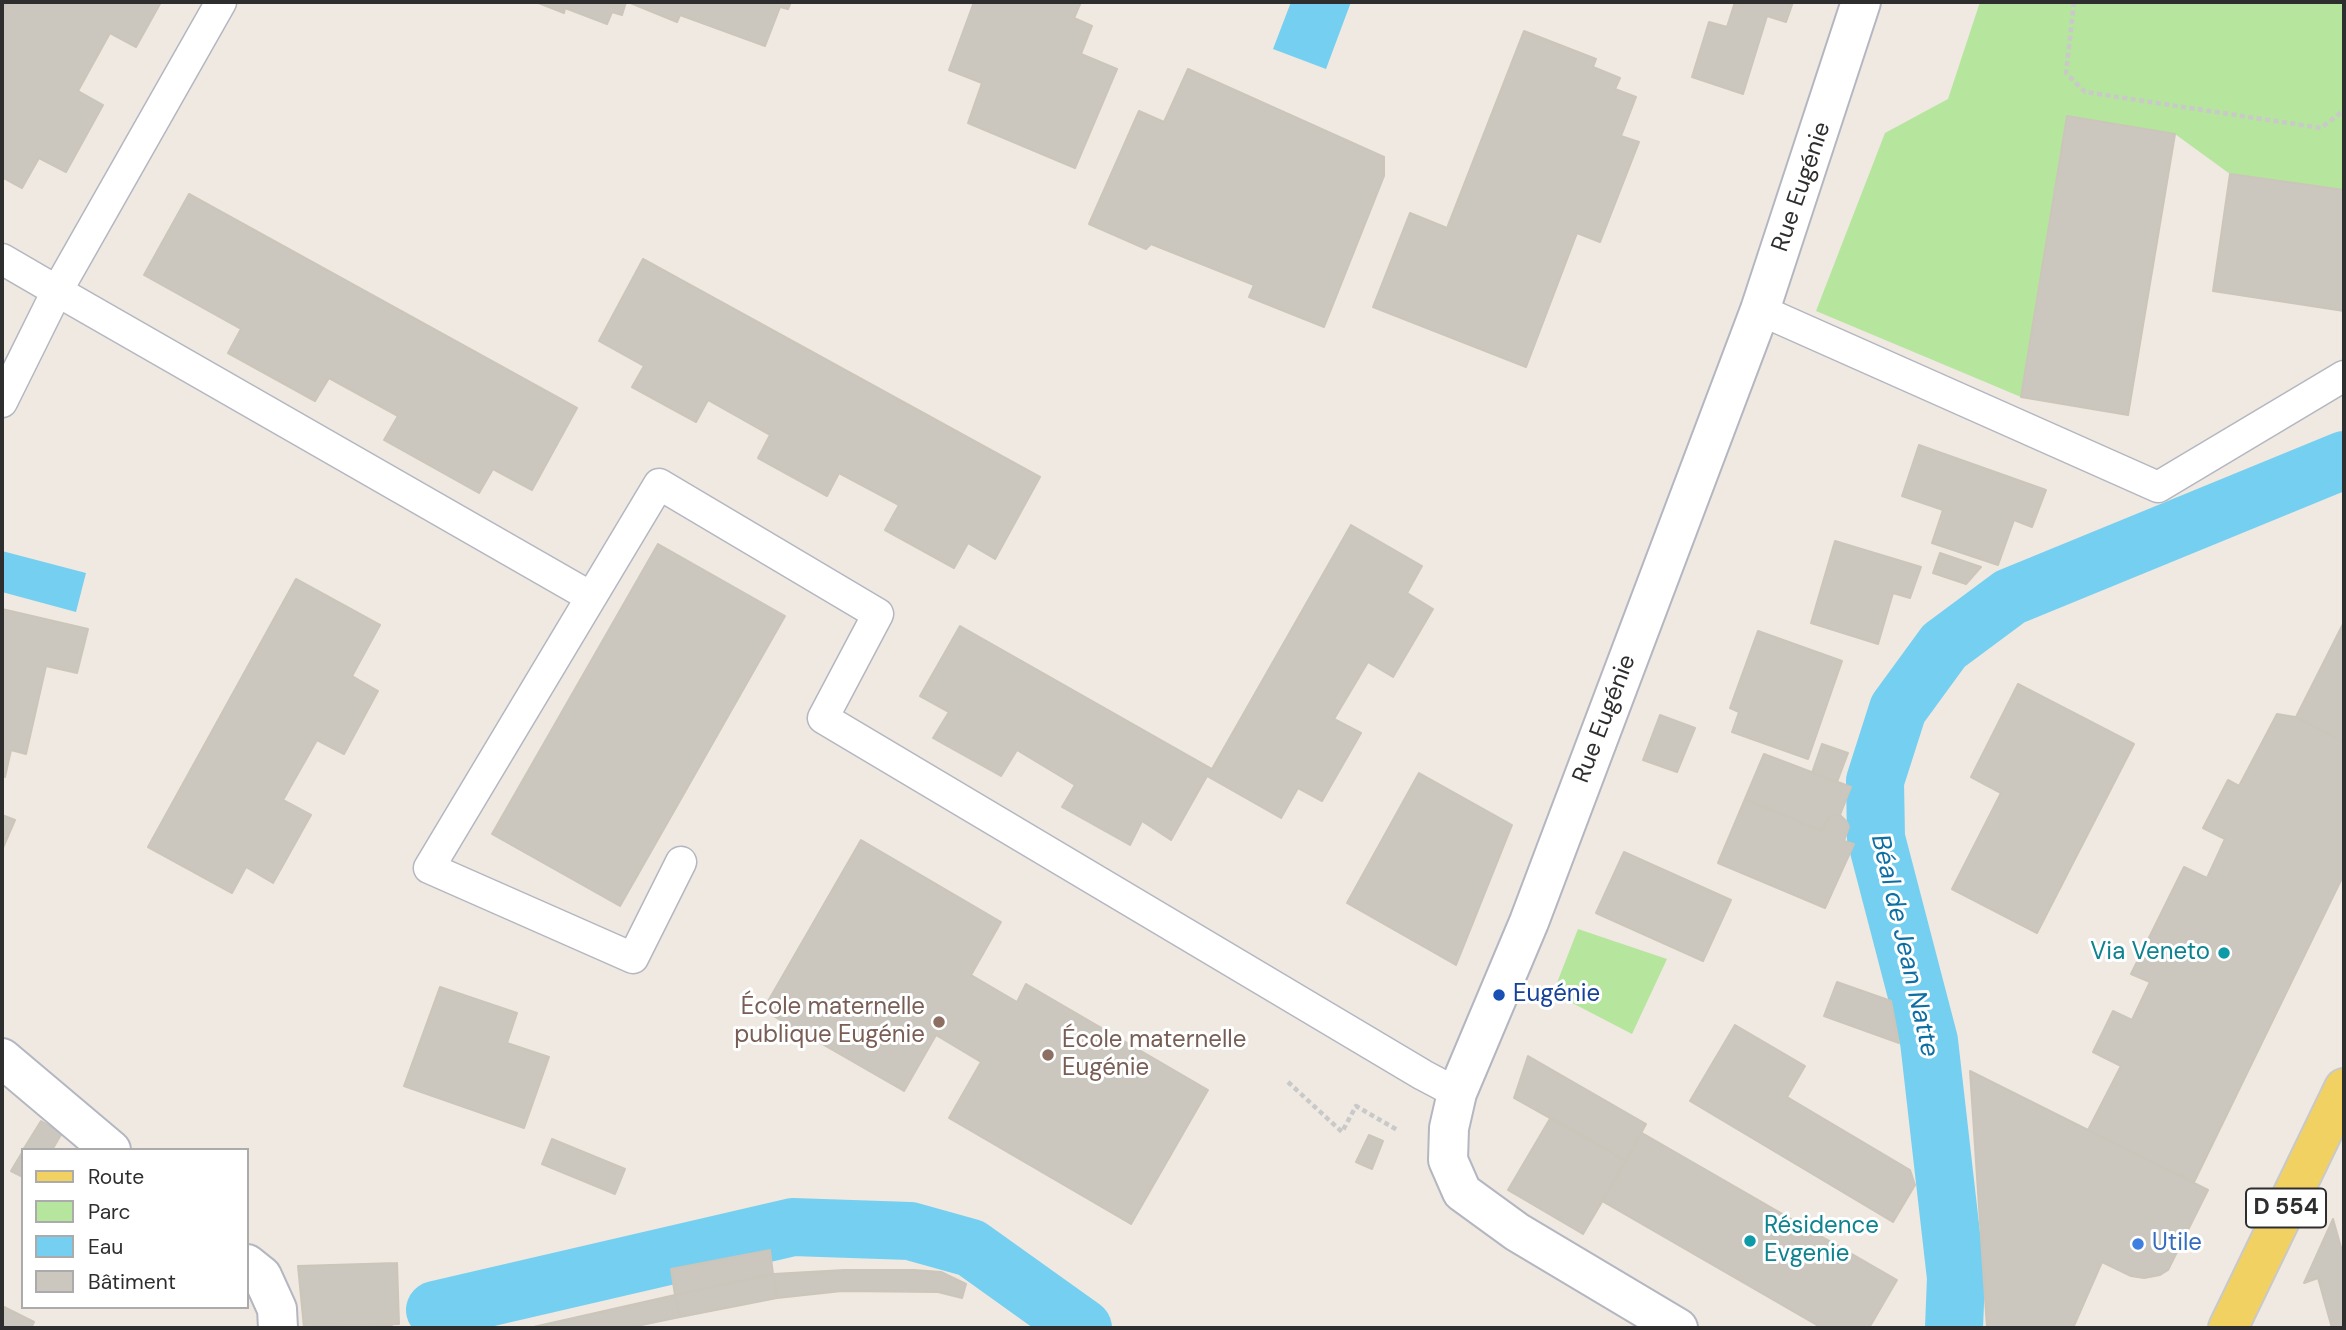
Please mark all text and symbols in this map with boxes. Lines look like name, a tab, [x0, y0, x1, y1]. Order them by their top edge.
street label: Rue Eugénie	[1766, 118, 1838, 256]
street label: Rue Eugénie	[1567, 651, 1643, 787]
water label: Béal de Jean Natte	[1863, 832, 1945, 1060]
place label: Via Veneto	[2090, 939, 2210, 967]
marker: Via Veneto	[2216, 945, 2232, 961]
place label: Eugénie	[1513, 981, 1600, 1009]
marker: Eugénie	[1491, 987, 1507, 1003]
place label: École maternelle publique Eugénie	[734, 994, 925, 1050]
marker: École maternelle publique Eugénie	[931, 1014, 947, 1030]
place label: École maternelle Eugénie	[1062, 1027, 1246, 1083]
marker: École maternelle Eugénie	[1040, 1047, 1056, 1063]
legend	[21, 1148, 248, 1309]
text: Route	[88, 1163, 144, 1191]
road number: D 554	[2246, 1189, 2326, 1228]
text: Parc	[88, 1198, 131, 1226]
place label: Résidence Evgenie	[1764, 1213, 1879, 1269]
place label: Utile	[2152, 1230, 2202, 1258]
text: Eau	[88, 1233, 123, 1261]
marker: Résidence Evgenie	[1742, 1233, 1758, 1249]
marker: Utile	[2130, 1236, 2146, 1252]
text: Bâtiment	[88, 1268, 176, 1296]

